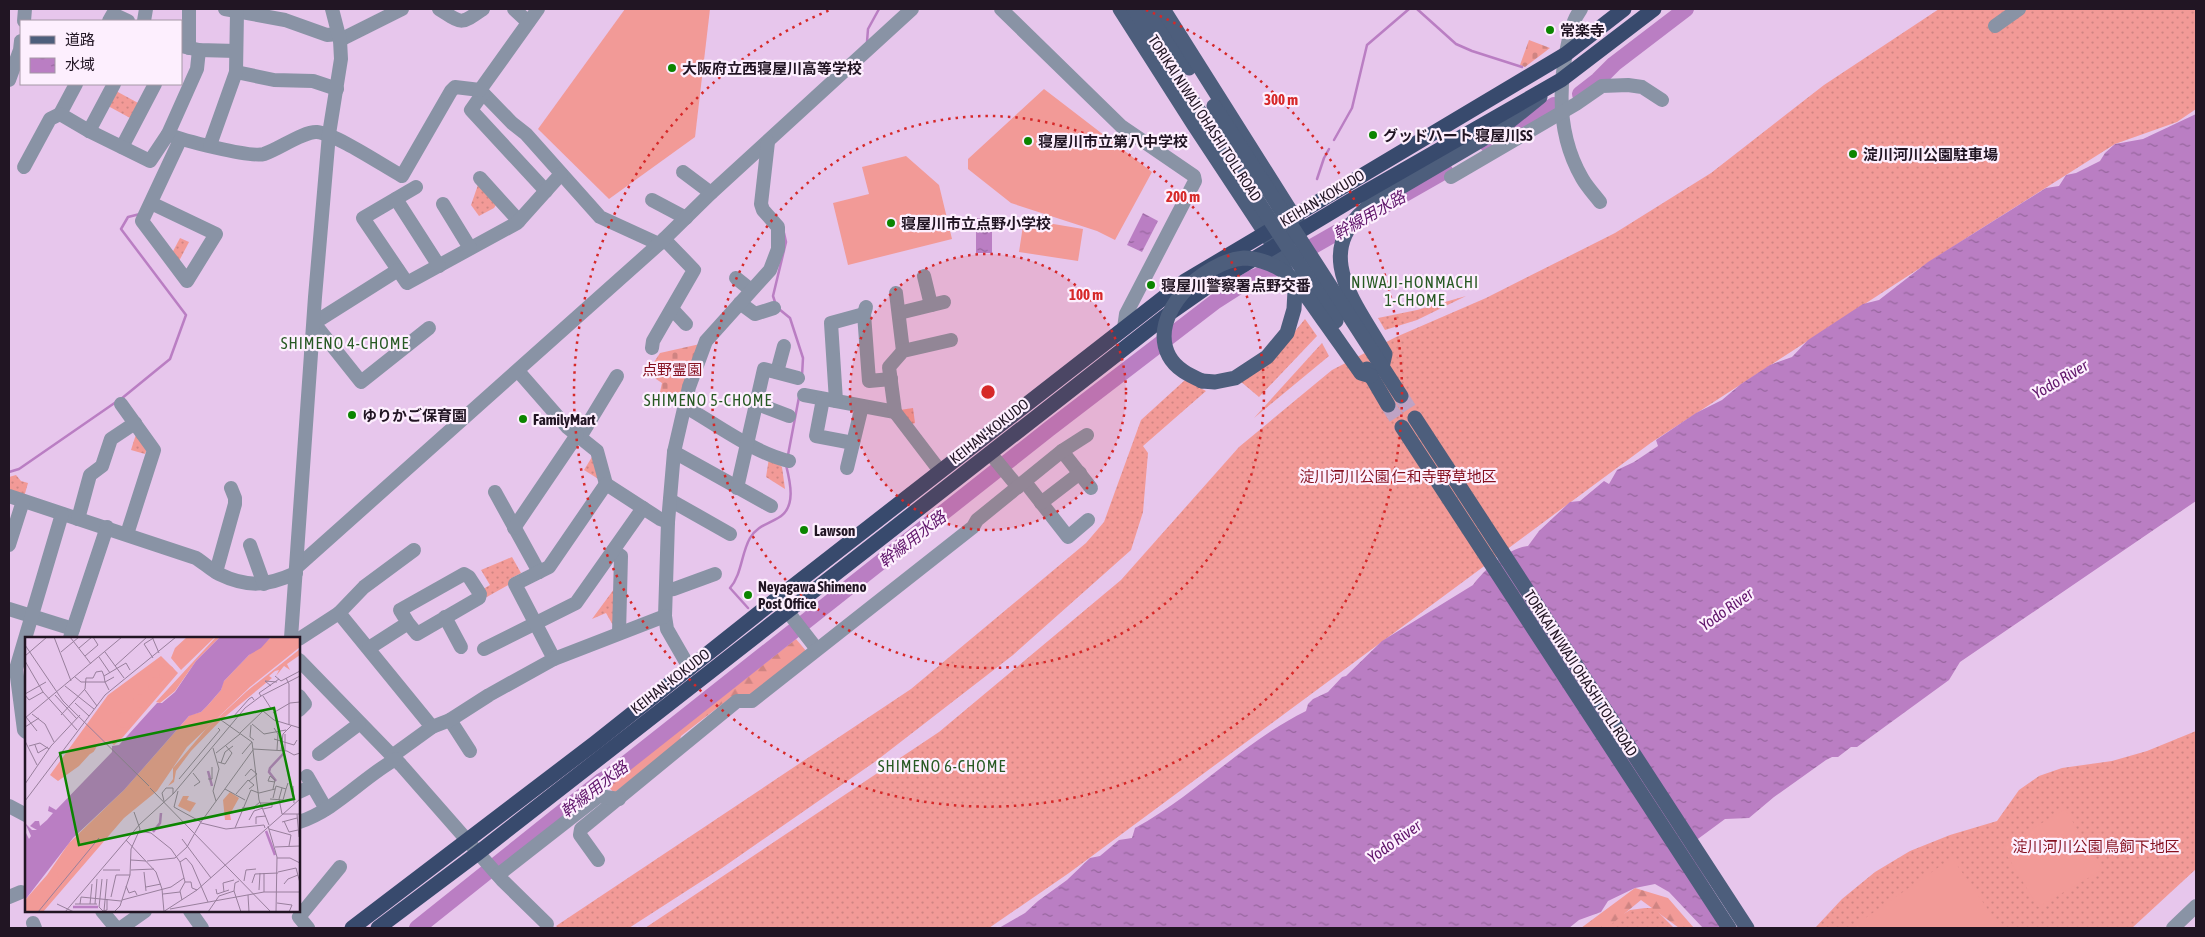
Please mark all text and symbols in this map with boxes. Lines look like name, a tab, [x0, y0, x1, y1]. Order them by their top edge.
legend	[20, 20, 182, 85]
place label: 常楽寺	[1560, 22, 1605, 39]
marker: 常楽寺	[1544, 24, 1556, 36]
text: 道路	[65, 31, 95, 48]
street label: TORIKAI NIWAJI OHASHI TOLL ROAD	[1145, 32, 1265, 204]
text: 水域	[65, 56, 95, 73]
place label: 大阪府立西寝屋川高等学校	[682, 60, 862, 77]
marker: 大阪府立西寝屋川高等学校	[666, 62, 678, 74]
text: 300 m	[1264, 91, 1298, 108]
place label: グッドハート 寝屋川SS	[1383, 127, 1533, 144]
marker: グッドハート 寝屋川SS	[1367, 129, 1379, 141]
place label: 寝屋川市立第八中学校	[1038, 133, 1188, 150]
marker: 寝屋川市立第八中学校	[1022, 135, 1034, 147]
place label: 淀川河川公園駐車場	[1863, 146, 1998, 163]
marker: 淀川河川公園駐車場	[1847, 148, 1859, 160]
street label: KEIHAN-KOKUDO	[1277, 166, 1367, 230]
water label: 幹線用水路	[1330, 186, 1410, 243]
text: 200 m	[1166, 188, 1200, 205]
place label: 寝屋川市立点野小学校	[901, 215, 1051, 232]
marker: 寝屋川市立点野小学校	[885, 217, 897, 229]
district label: NIWAJI-HONMACHI 1-CHOME	[1351, 273, 1479, 309]
place label: 寝屋川警察署点野交番	[1161, 277, 1311, 294]
marker: 寝屋川警察署点野交番	[1145, 279, 1157, 291]
text: 100 m	[1069, 286, 1103, 303]
district label: SHIMENO 4-CHOME	[281, 334, 409, 352]
water label: Yodo River	[2029, 355, 2092, 402]
park label: 点野霊園	[642, 361, 702, 378]
centre of rings	[979, 383, 997, 401]
district label: SHIMENO 5-CHOME	[644, 391, 772, 409]
street label: KEIHAN-KOKUDO	[946, 395, 1032, 467]
place label: ゆりかご保育園	[362, 407, 467, 424]
marker: ゆりかご保育園	[346, 409, 358, 421]
place label: FamilyMart	[533, 411, 596, 428]
marker: FamilyMart	[517, 413, 529, 425]
park label: 淀川河川公園 仁和寺野草地区	[1299, 468, 1497, 485]
water label: 幹線用水路	[875, 506, 951, 571]
place label: Lawson	[814, 522, 855, 539]
marker: Lawson	[798, 524, 810, 536]
place label: Neyagawa Shimeno Post Office	[758, 578, 866, 612]
water label: Yodo River	[1696, 583, 1757, 634]
street label: TORIKAI NIWAJI OHASHI TOLL ROAD	[1521, 587, 1641, 759]
marker: Neyagawa Shimeno Post Office	[742, 589, 754, 601]
inset map	[25, 637, 300, 912]
street label: KEIHAN-KOKUDO	[627, 645, 713, 717]
water label: 幹線用水路	[557, 756, 633, 821]
district label: SHIMENO 6-CHOME	[878, 757, 1006, 775]
water label: Yodo River	[1364, 815, 1425, 866]
park label: 淀川河川公園 鳥飼下地区	[2012, 838, 2180, 855]

